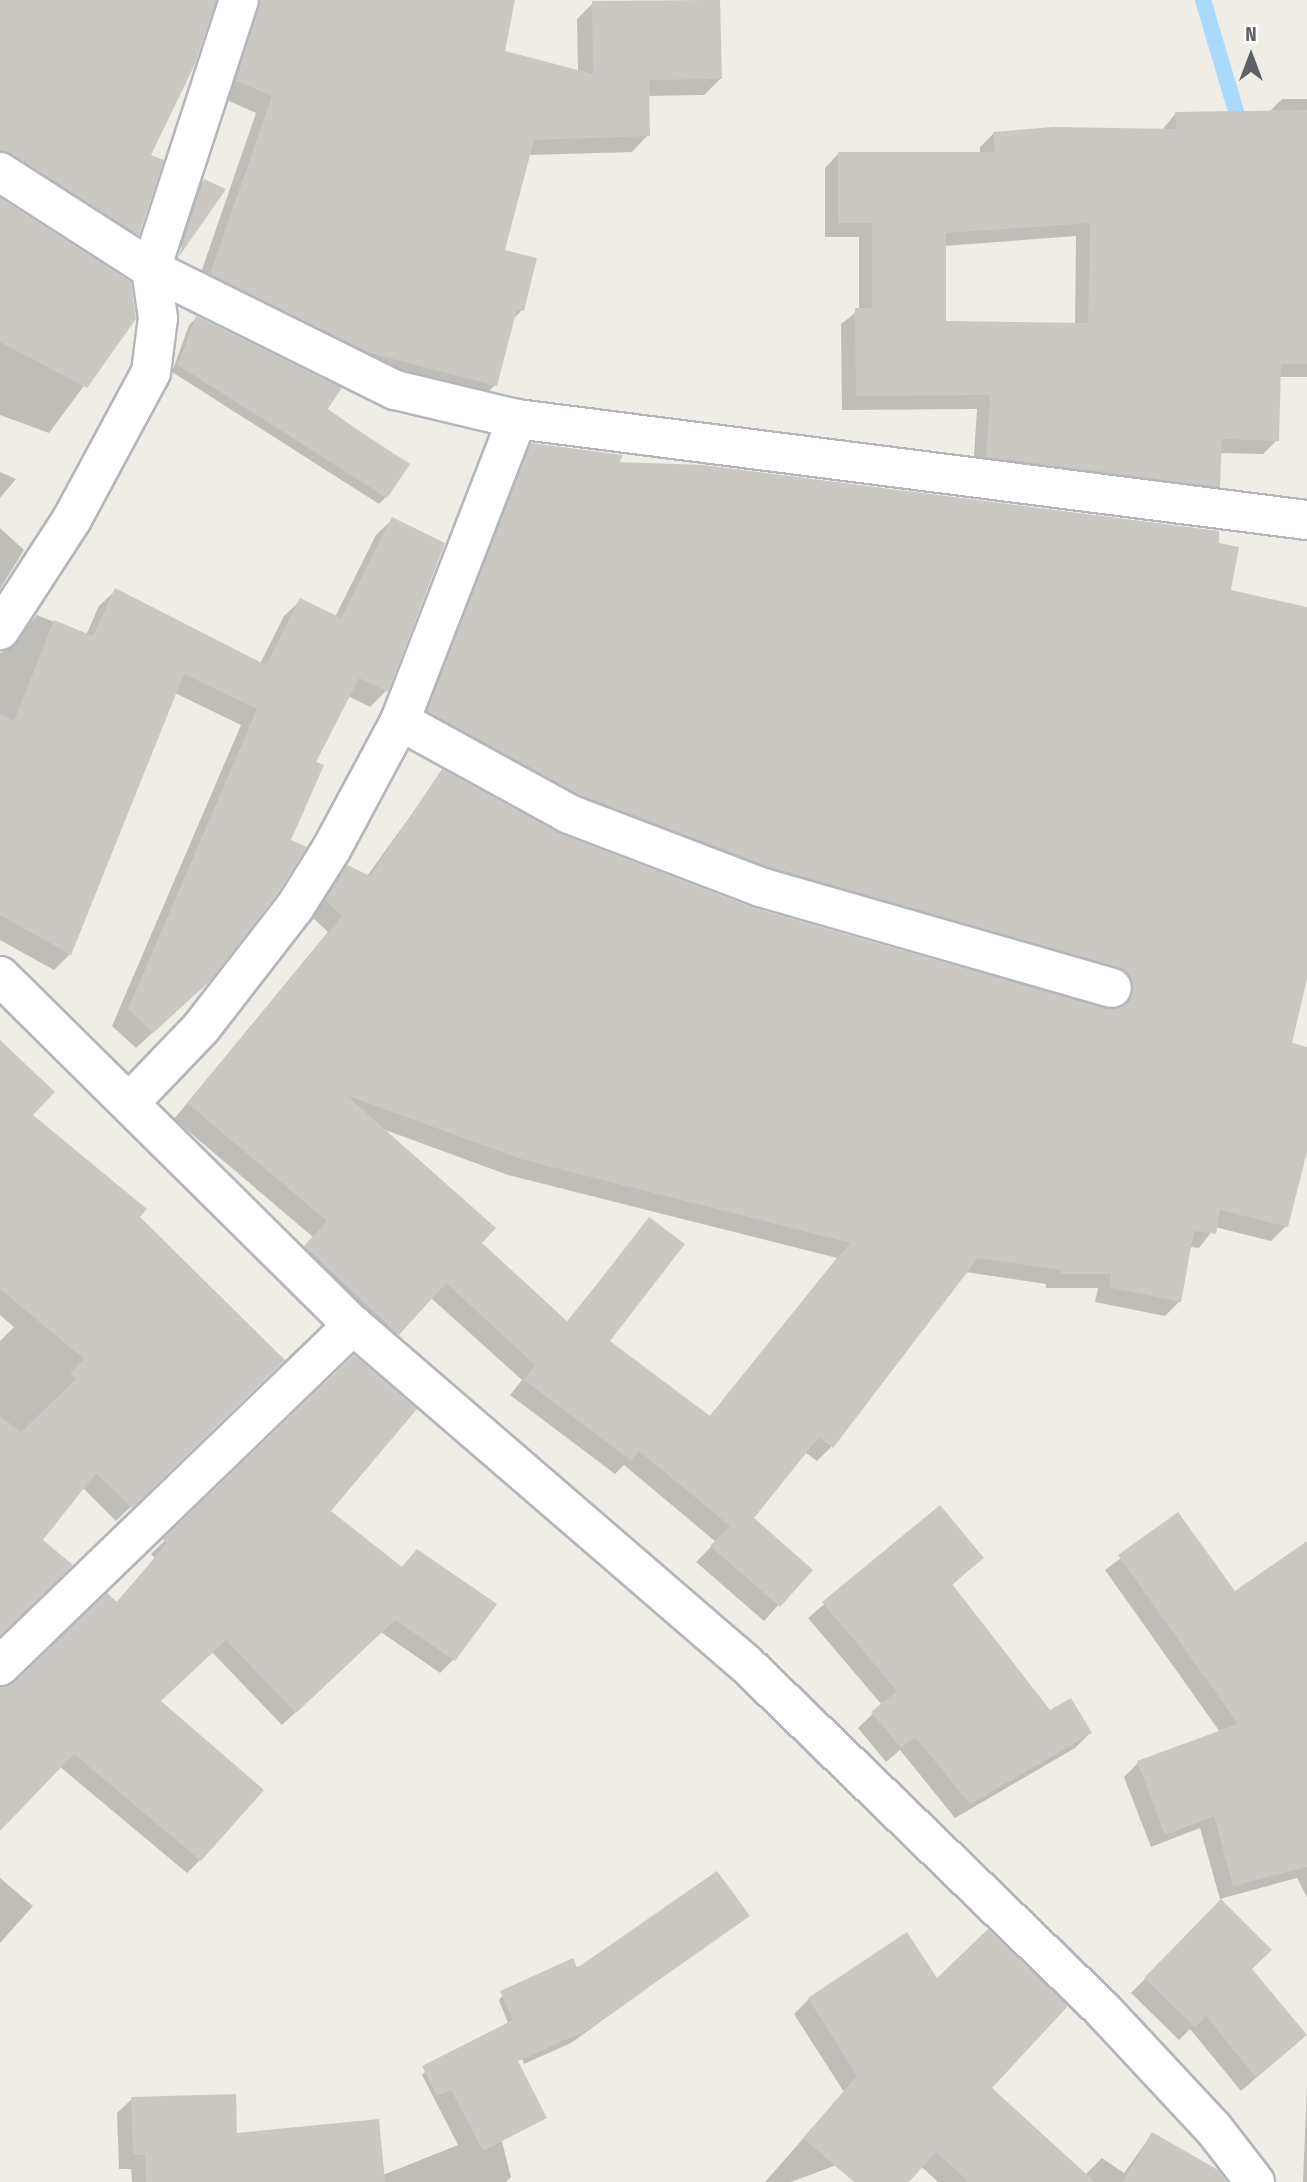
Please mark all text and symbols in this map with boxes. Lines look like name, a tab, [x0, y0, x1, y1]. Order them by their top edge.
north arrow	[1216, 21, 1286, 91]
text: N	[1245, 23, 1257, 46]

